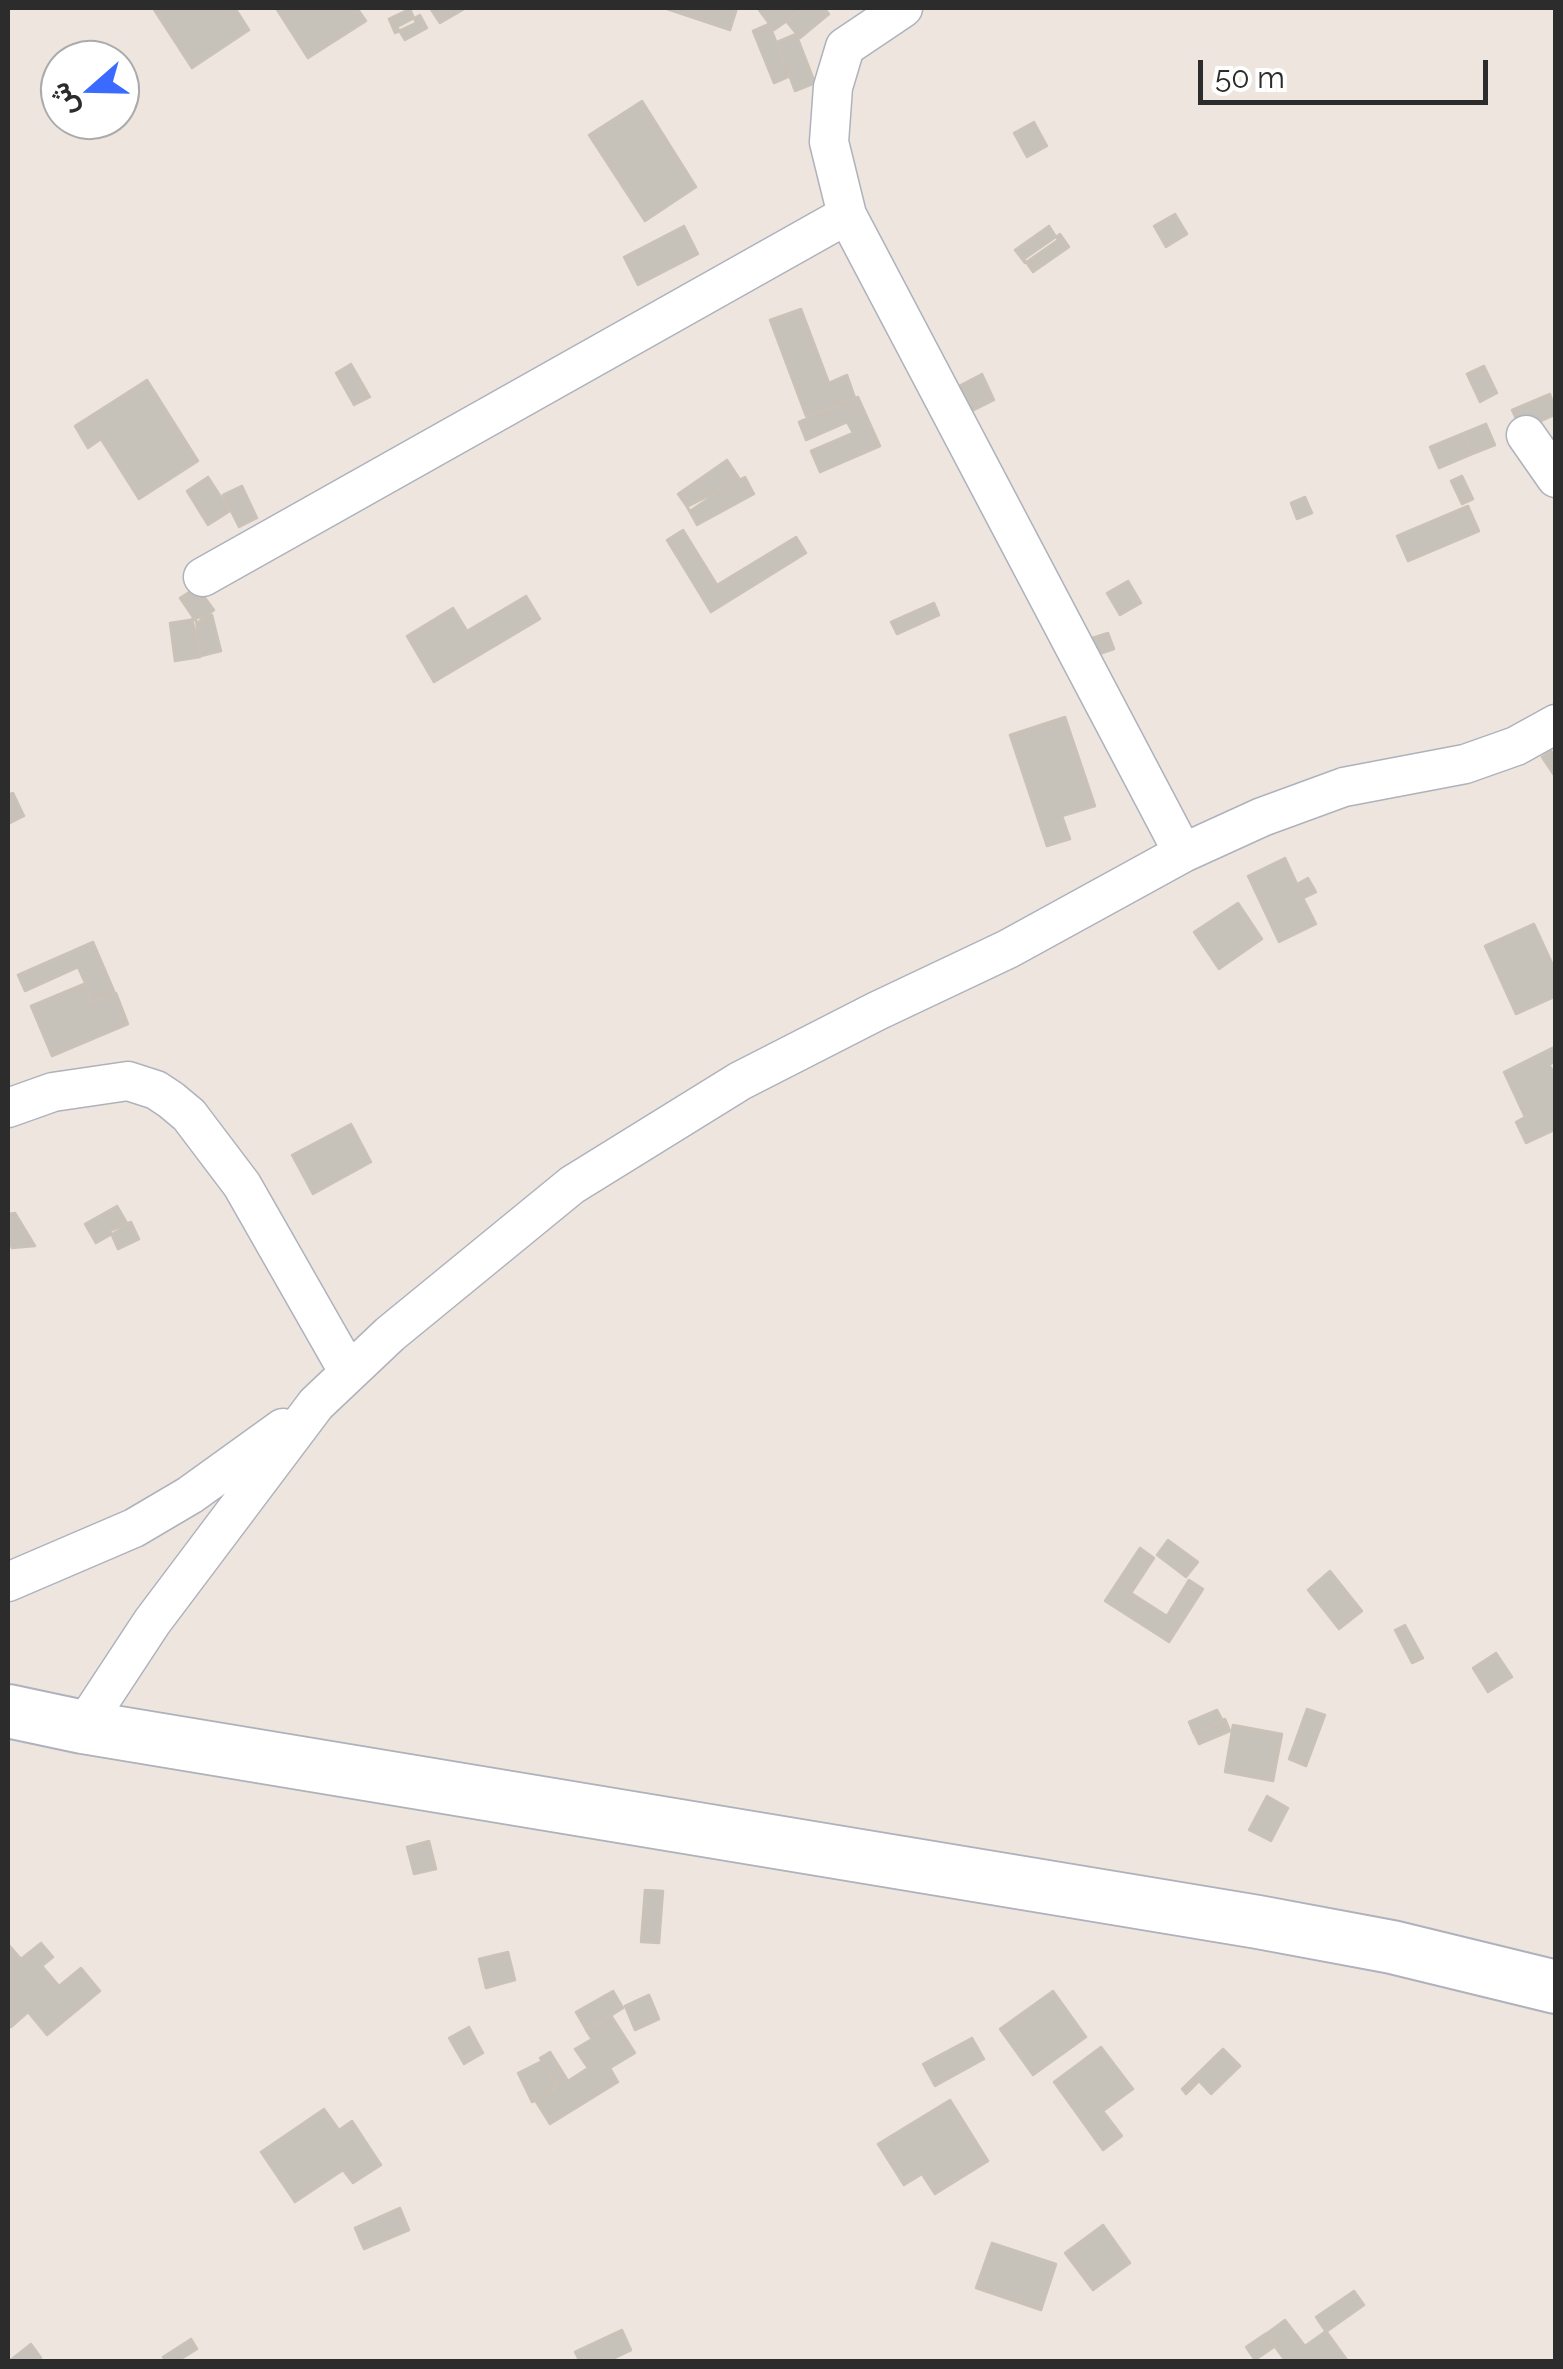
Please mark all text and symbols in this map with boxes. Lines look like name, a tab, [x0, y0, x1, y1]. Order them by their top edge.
north arrow	[40, 40, 140, 140]
scale bar	[1203, 40, 1493, 102]
text: 50 m	[1215, 60, 1285, 95]
text: ش	[42, 78, 84, 121]

